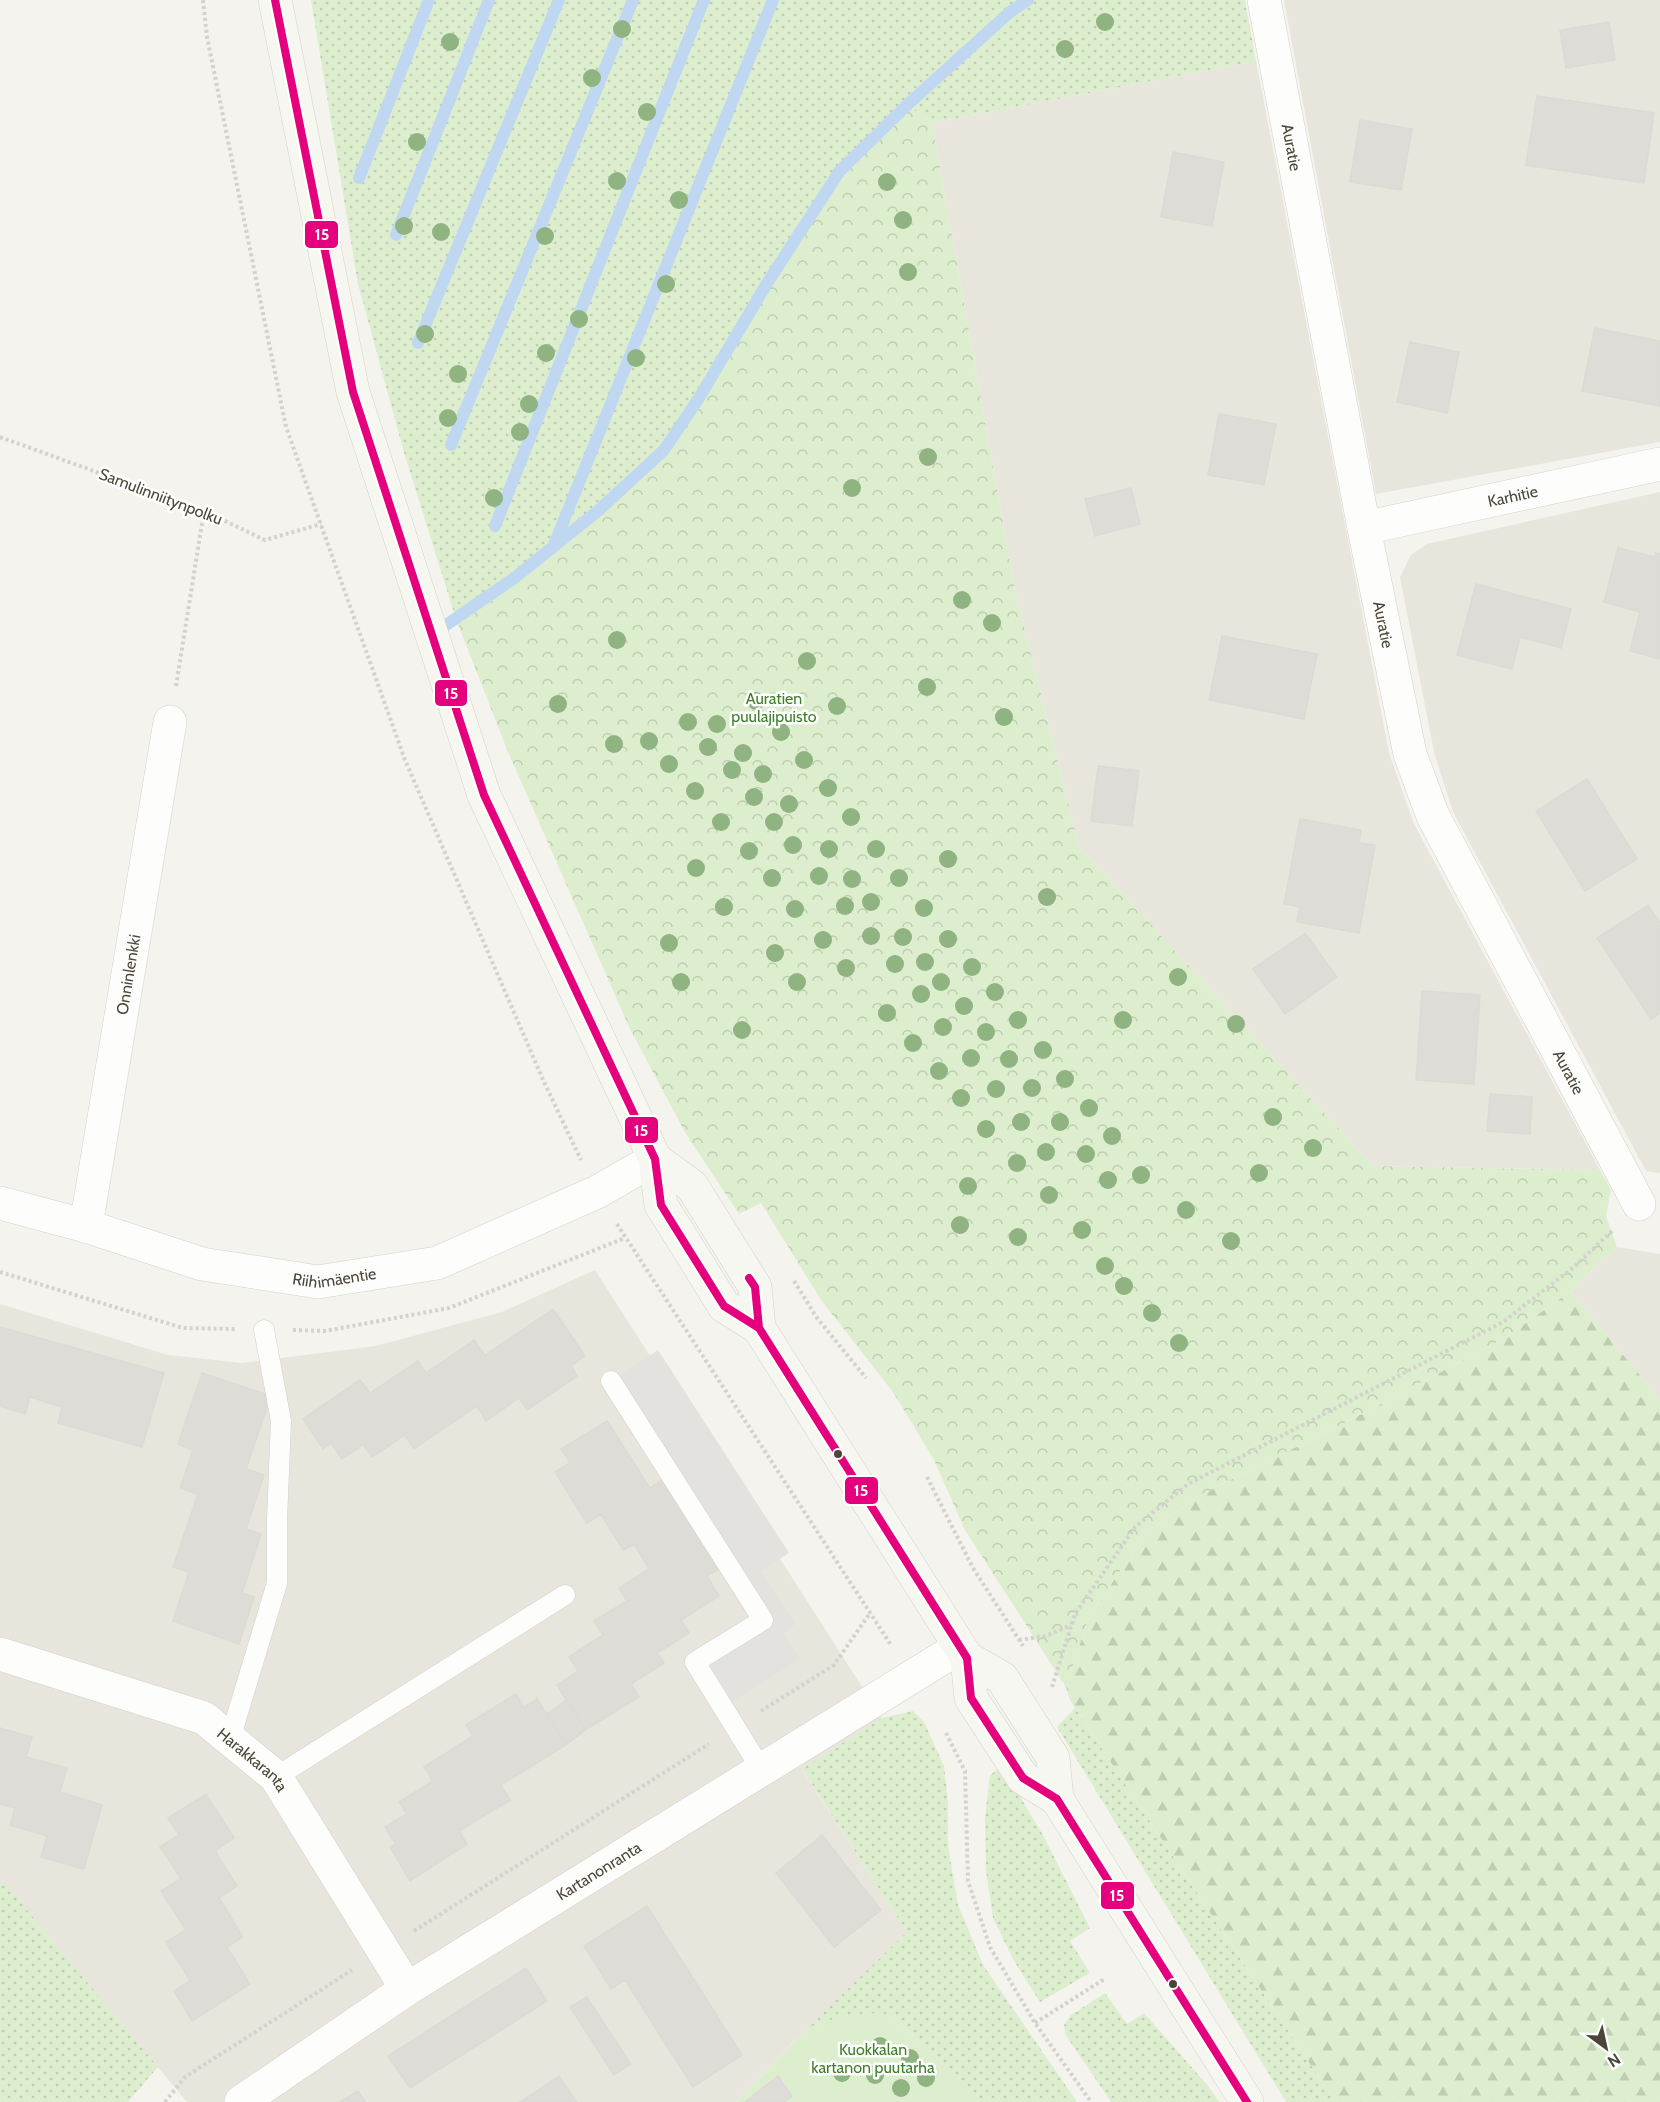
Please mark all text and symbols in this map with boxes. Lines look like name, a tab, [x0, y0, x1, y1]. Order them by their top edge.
street label: Auratie	[1278, 122, 1305, 173]
line badge: 15	[304, 220, 339, 249]
text: 15	[315, 225, 329, 244]
street label: Samulinniitynpolku	[96, 464, 225, 529]
street label: Karhitie	[1486, 482, 1540, 511]
street label: Auratie	[1369, 600, 1397, 650]
line badge: 15	[434, 679, 468, 707]
text: 15	[444, 684, 458, 703]
park label: Auratien puulajipuisto	[731, 689, 817, 726]
street label: Onninlenkki	[112, 933, 144, 1016]
street label: Auratie	[1549, 1047, 1588, 1098]
line badge: 15	[624, 1116, 659, 1144]
text: 15	[634, 1121, 648, 1140]
street label: Riihimäentie	[291, 1264, 377, 1292]
unlabelled marker	[832, 1448, 844, 1460]
line badge: 15	[844, 1476, 879, 1505]
text: 15	[854, 1481, 868, 1500]
street label: Harakkaranta	[213, 1724, 292, 1795]
street label: Kartanonranta	[553, 1837, 645, 1904]
line badge: 15	[1100, 1881, 1135, 1910]
text: 15	[1110, 1886, 1124, 1905]
unlabelled marker	[1167, 1978, 1179, 1990]
north arrow	[1576, 2018, 1636, 2078]
park label: Kuokkalan kartanon puutarha	[811, 2040, 935, 2077]
text: N	[1604, 2049, 1624, 2071]

